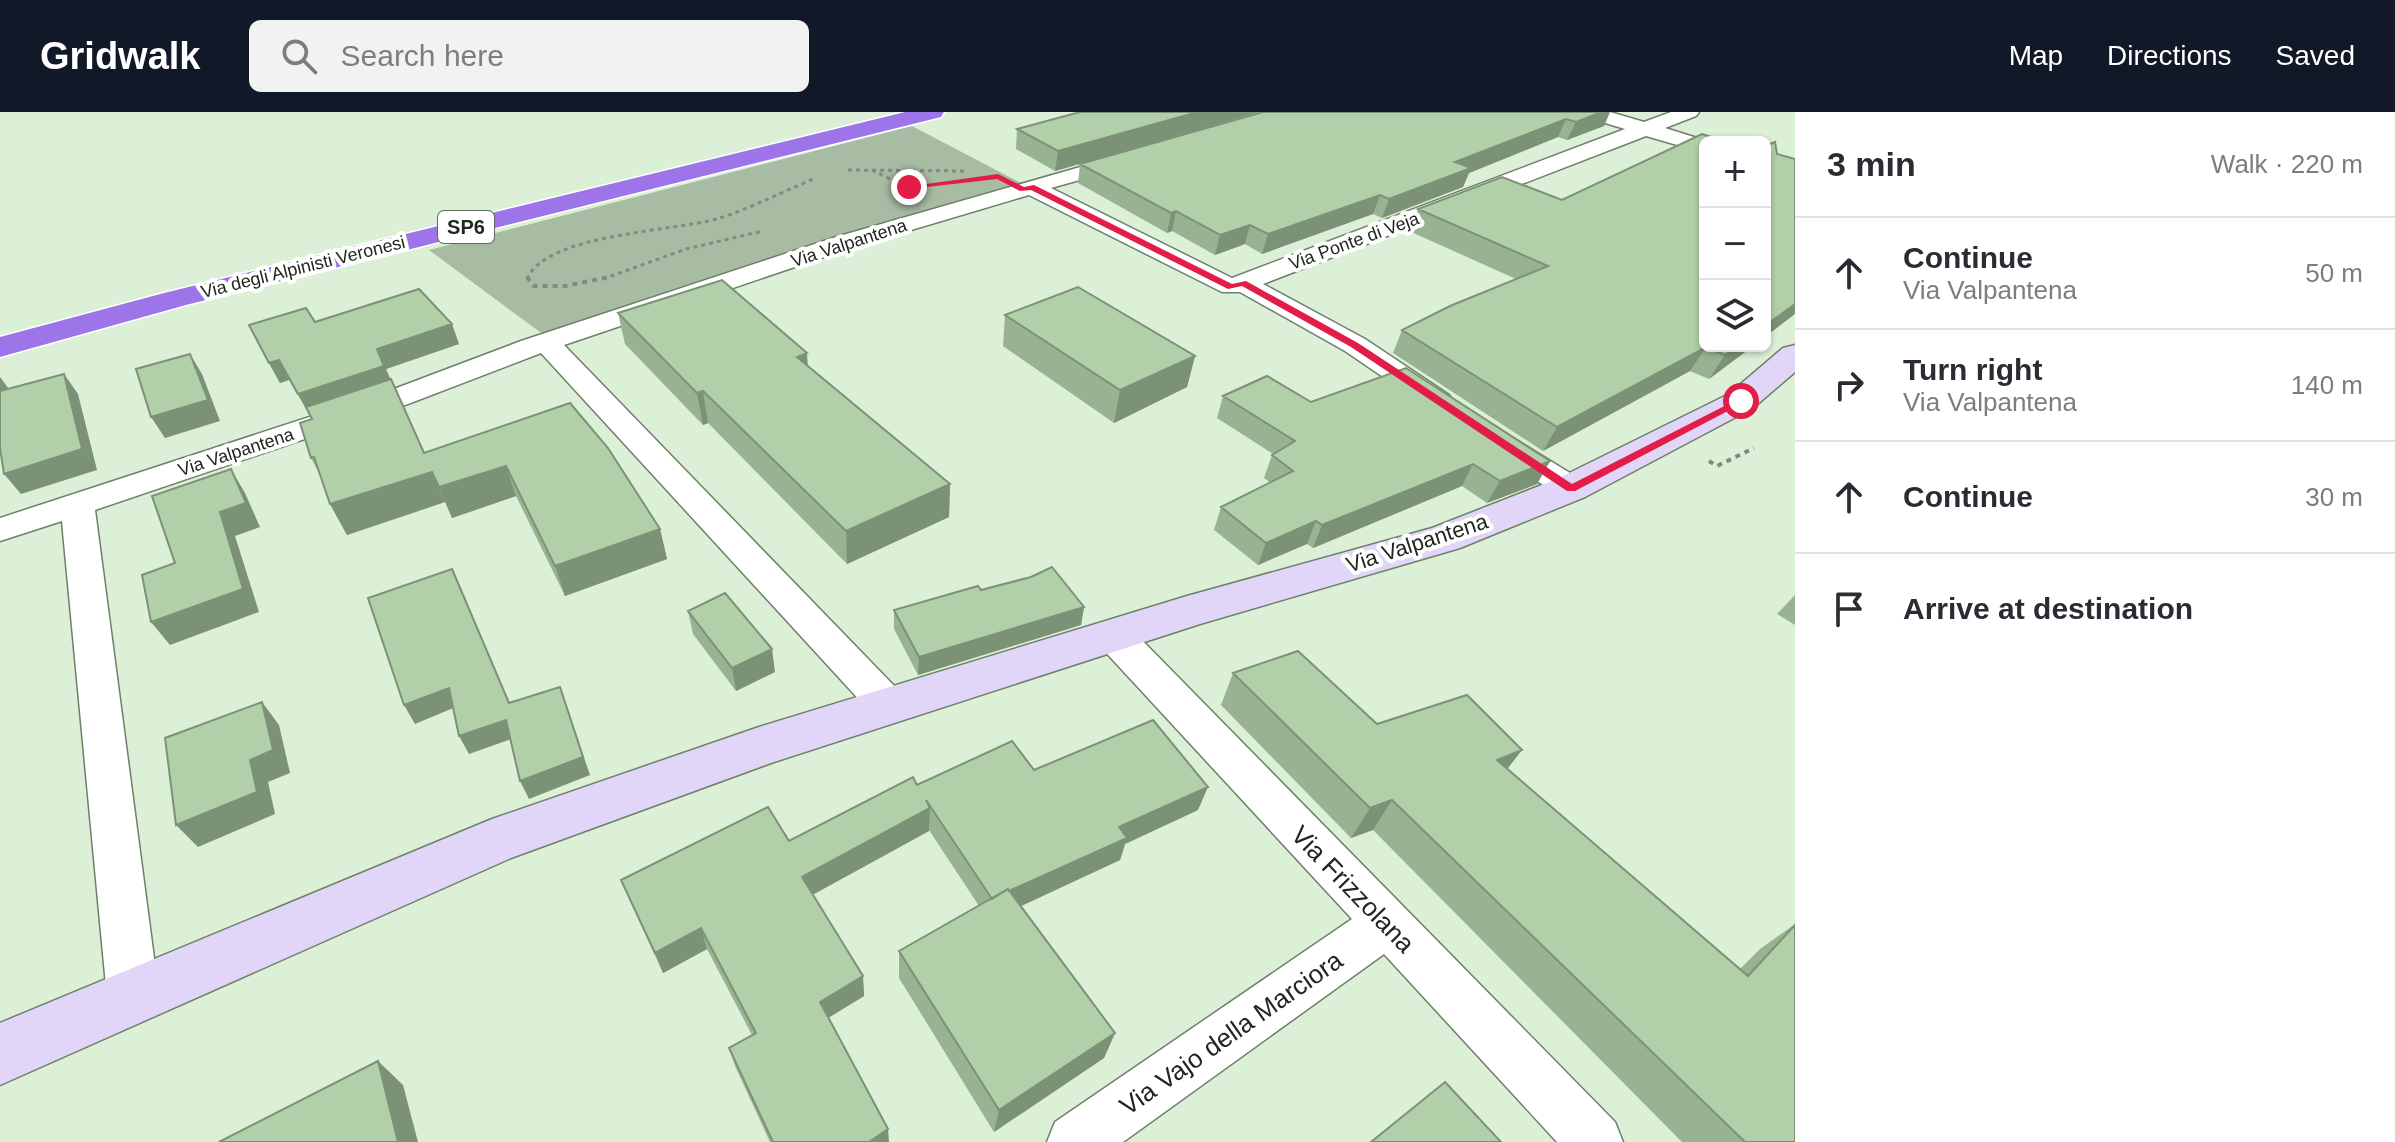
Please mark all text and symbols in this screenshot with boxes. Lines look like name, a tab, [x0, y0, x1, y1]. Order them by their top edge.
search box	[249, 20, 809, 92]
icon: search	[277, 34, 321, 78]
text: Gridwalk	[40, 35, 201, 77]
text: Search here	[341, 39, 504, 72]
text: Map	[2009, 40, 2063, 71]
text: Directions	[2107, 40, 2232, 71]
text: Saved	[2276, 40, 2355, 71]
map controls	[1699, 136, 1771, 352]
button: +	[1699, 136, 1771, 208]
text: 3 min	[1827, 145, 1916, 183]
text: Walk · 220 m	[2211, 149, 2363, 179]
route end	[891, 169, 927, 205]
street label: Via Ponte di Veja	[1286, 208, 1423, 274]
button: −	[1699, 208, 1771, 280]
road number: SP6	[438, 211, 494, 243]
street label: Via Valpantena	[789, 215, 910, 271]
street label: Via degli Alpinisti Veronesi	[199, 232, 407, 302]
text: Continue	[1903, 241, 2033, 274]
icon: ahead	[1827, 251, 1871, 295]
text: 50 m	[2305, 258, 2363, 288]
text: Via Valpantena	[1903, 275, 2077, 305]
button: layers	[1699, 280, 1771, 352]
text: Turn right	[1903, 353, 2042, 386]
icon: right	[1827, 363, 1871, 407]
text: 140 m	[2291, 370, 2363, 400]
route start	[1723, 383, 1759, 419]
text: Via Valpantena	[1903, 387, 2077, 417]
street label: Via Valpantena	[176, 424, 297, 480]
icon: ahead	[1827, 475, 1871, 519]
text: Continue	[1903, 480, 2033, 513]
text: 30 m	[2305, 482, 2363, 512]
street label: Via Valpantena	[1343, 508, 1492, 578]
icon: arrive	[1827, 587, 1871, 631]
text: Arrive at destination	[1903, 592, 2193, 625]
street label: Via Frizzolana	[1285, 819, 1421, 959]
street label: Via Vajo della Marciora	[1114, 944, 1349, 1121]

